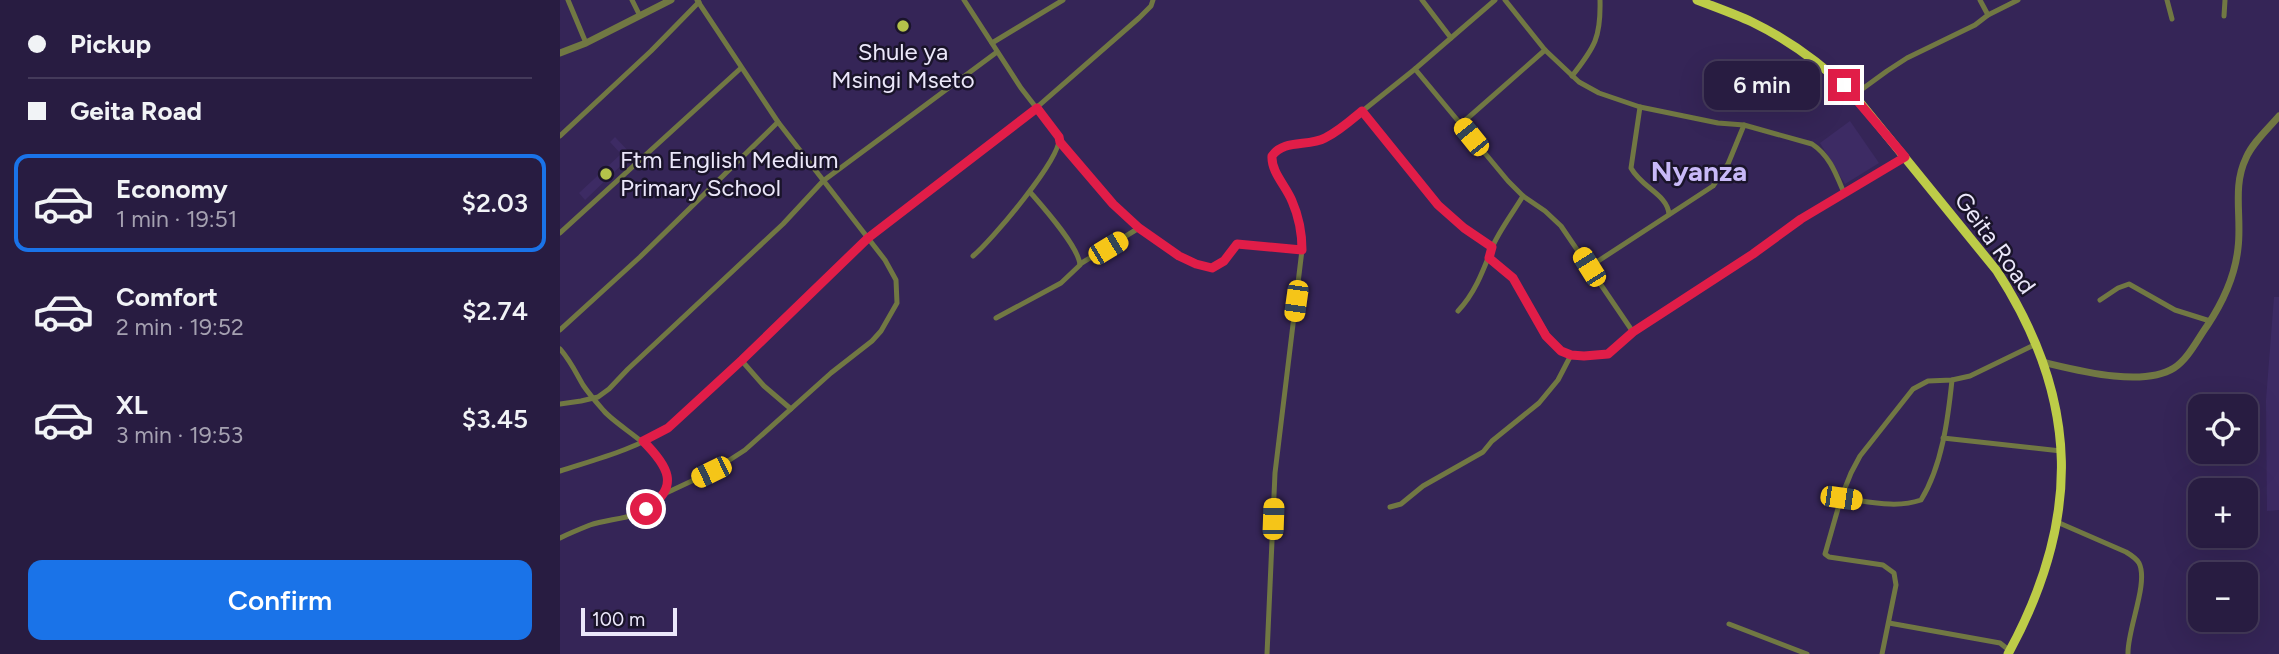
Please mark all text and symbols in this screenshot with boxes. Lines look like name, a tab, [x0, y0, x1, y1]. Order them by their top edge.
marker: Shule ya Msingi Mseto	[895, 18, 911, 34]
text: Pickup	[70, 28, 151, 60]
place label: Shule ya Msingi Mseto	[831, 37, 975, 94]
callout: 6 min	[1704, 60, 1820, 110]
route end	[1828, 69, 1860, 101]
text: 6 min	[1733, 71, 1791, 99]
text: Geita Road	[70, 95, 202, 127]
car	[1450, 114, 1493, 160]
place label: Ftm English Medium Primary School	[620, 145, 838, 202]
district label: Nyanza	[1651, 154, 1747, 188]
marker: Ftm English Medium Primary School	[598, 166, 614, 182]
icon: car	[32, 172, 95, 235]
text: Economy	[116, 173, 228, 205]
street label: Geita Road	[1949, 186, 2042, 300]
text: $2.03	[462, 187, 528, 219]
text: 1 min · 19:51	[116, 205, 237, 233]
car	[1085, 228, 1132, 268]
car	[1569, 244, 1610, 290]
car	[1283, 279, 1310, 323]
icon: car	[32, 280, 95, 343]
text: Comfort	[116, 281, 218, 313]
text: $2.74	[462, 295, 528, 327]
text: 2 min · 19:52	[116, 313, 244, 341]
icon: car	[32, 388, 95, 451]
text: XL	[116, 389, 148, 421]
map controls	[2188, 394, 2258, 632]
button: locate	[2188, 394, 2258, 464]
text: $3.45	[462, 403, 528, 435]
text: 3 min · 19:53	[116, 421, 243, 449]
car	[688, 453, 735, 491]
button: +	[2188, 478, 2258, 548]
car	[1819, 485, 1864, 511]
route start	[630, 493, 662, 525]
car	[1262, 498, 1285, 540]
button: Confirm	[28, 560, 532, 640]
button: −	[2188, 562, 2258, 632]
scale bar	[581, 605, 677, 637]
text: 100 m	[592, 608, 645, 631]

